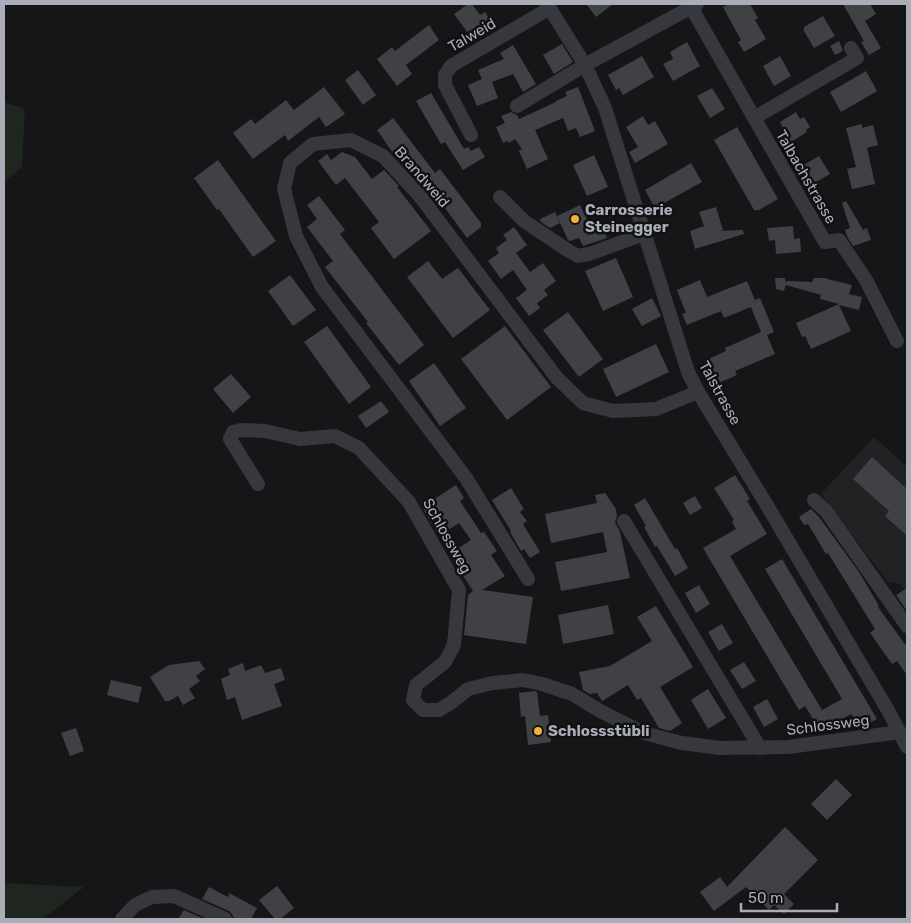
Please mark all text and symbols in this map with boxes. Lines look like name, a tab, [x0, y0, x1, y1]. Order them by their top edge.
street label: Talweid	[445, 14, 499, 56]
street label: Talbachstrasse	[772, 127, 840, 227]
street label: Brandweid	[391, 143, 453, 211]
place label: Carrosserie Steinegger	[585, 201, 673, 236]
marker: Carrosserie Steinegger	[569, 213, 581, 225]
street label: Talstrasse	[695, 358, 745, 428]
street label: Schlossweg	[419, 495, 475, 577]
street label: Schlossweg	[786, 711, 870, 739]
place label: Schlossstübli	[548, 722, 650, 740]
marker: Schlossstübli	[532, 725, 544, 737]
scale bar	[741, 880, 837, 912]
text: 50 m	[748, 889, 783, 907]

